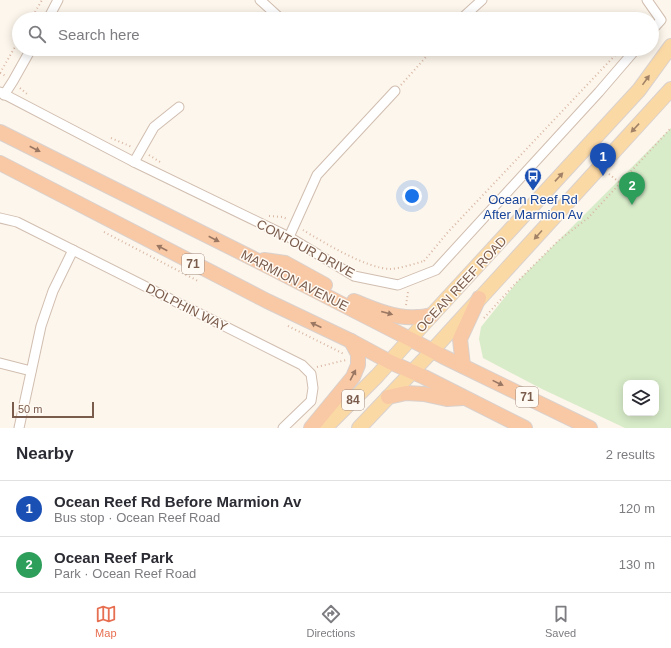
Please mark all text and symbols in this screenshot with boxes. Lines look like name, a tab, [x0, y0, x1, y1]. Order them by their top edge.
search box	[12, 12, 659, 56]
icon: search	[26, 23, 48, 45]
text: Search here	[58, 26, 140, 43]
one-way arrow	[642, 75, 650, 86]
one-way arrow	[631, 124, 640, 133]
pin: 1	[590, 143, 616, 176]
one-way arrow	[29, 146, 41, 152]
bus stop icon: Ocean Reef Rd After Marmion Av	[523, 166, 543, 191]
one-way arrow	[555, 172, 564, 182]
pin: 2	[619, 172, 645, 205]
your location	[402, 186, 422, 206]
place label: Ocean Reef Rd After Marmion Av	[483, 192, 583, 222]
street label: CONTOUR DRIVE	[254, 216, 358, 281]
one-way arrow	[533, 230, 543, 240]
street label: OCEAN REEF ROAD	[413, 233, 510, 335]
one-way arrow	[208, 236, 219, 242]
one-way arrow	[156, 244, 168, 251]
street label: MARMION AVENUE	[239, 247, 351, 314]
road number: 71	[182, 254, 204, 274]
street label: DOLPHIN WAY	[143, 280, 230, 335]
one-way arrow	[380, 310, 393, 316]
one-way arrow	[310, 322, 322, 328]
one-way arrow	[349, 370, 356, 381]
one-way arrow	[492, 380, 504, 386]
map controls	[623, 380, 659, 416]
button: layers	[623, 380, 659, 416]
road number: 71	[516, 387, 538, 407]
road number: 84	[342, 390, 364, 410]
scale bar	[12, 400, 94, 419]
text: 50 m	[18, 403, 42, 415]
text: Nearby	[16, 444, 74, 463]
text: 2 results	[606, 447, 655, 462]
text: Ocean Reef Rd Before Marmion Av	[54, 493, 301, 510]
text: 1	[25, 501, 33, 516]
text: 120 m	[619, 501, 655, 516]
text: Bus stop · Ocean Reef Road	[54, 510, 220, 525]
text: Ocean Reef Park	[54, 549, 173, 566]
text: 2	[25, 557, 33, 572]
text: 130 m	[619, 557, 655, 572]
text: Park · Ocean Reef Road	[54, 566, 196, 581]
tab: Map	[95, 603, 117, 639]
tab: Directions	[306, 603, 355, 639]
tab: Saved	[545, 603, 576, 639]

